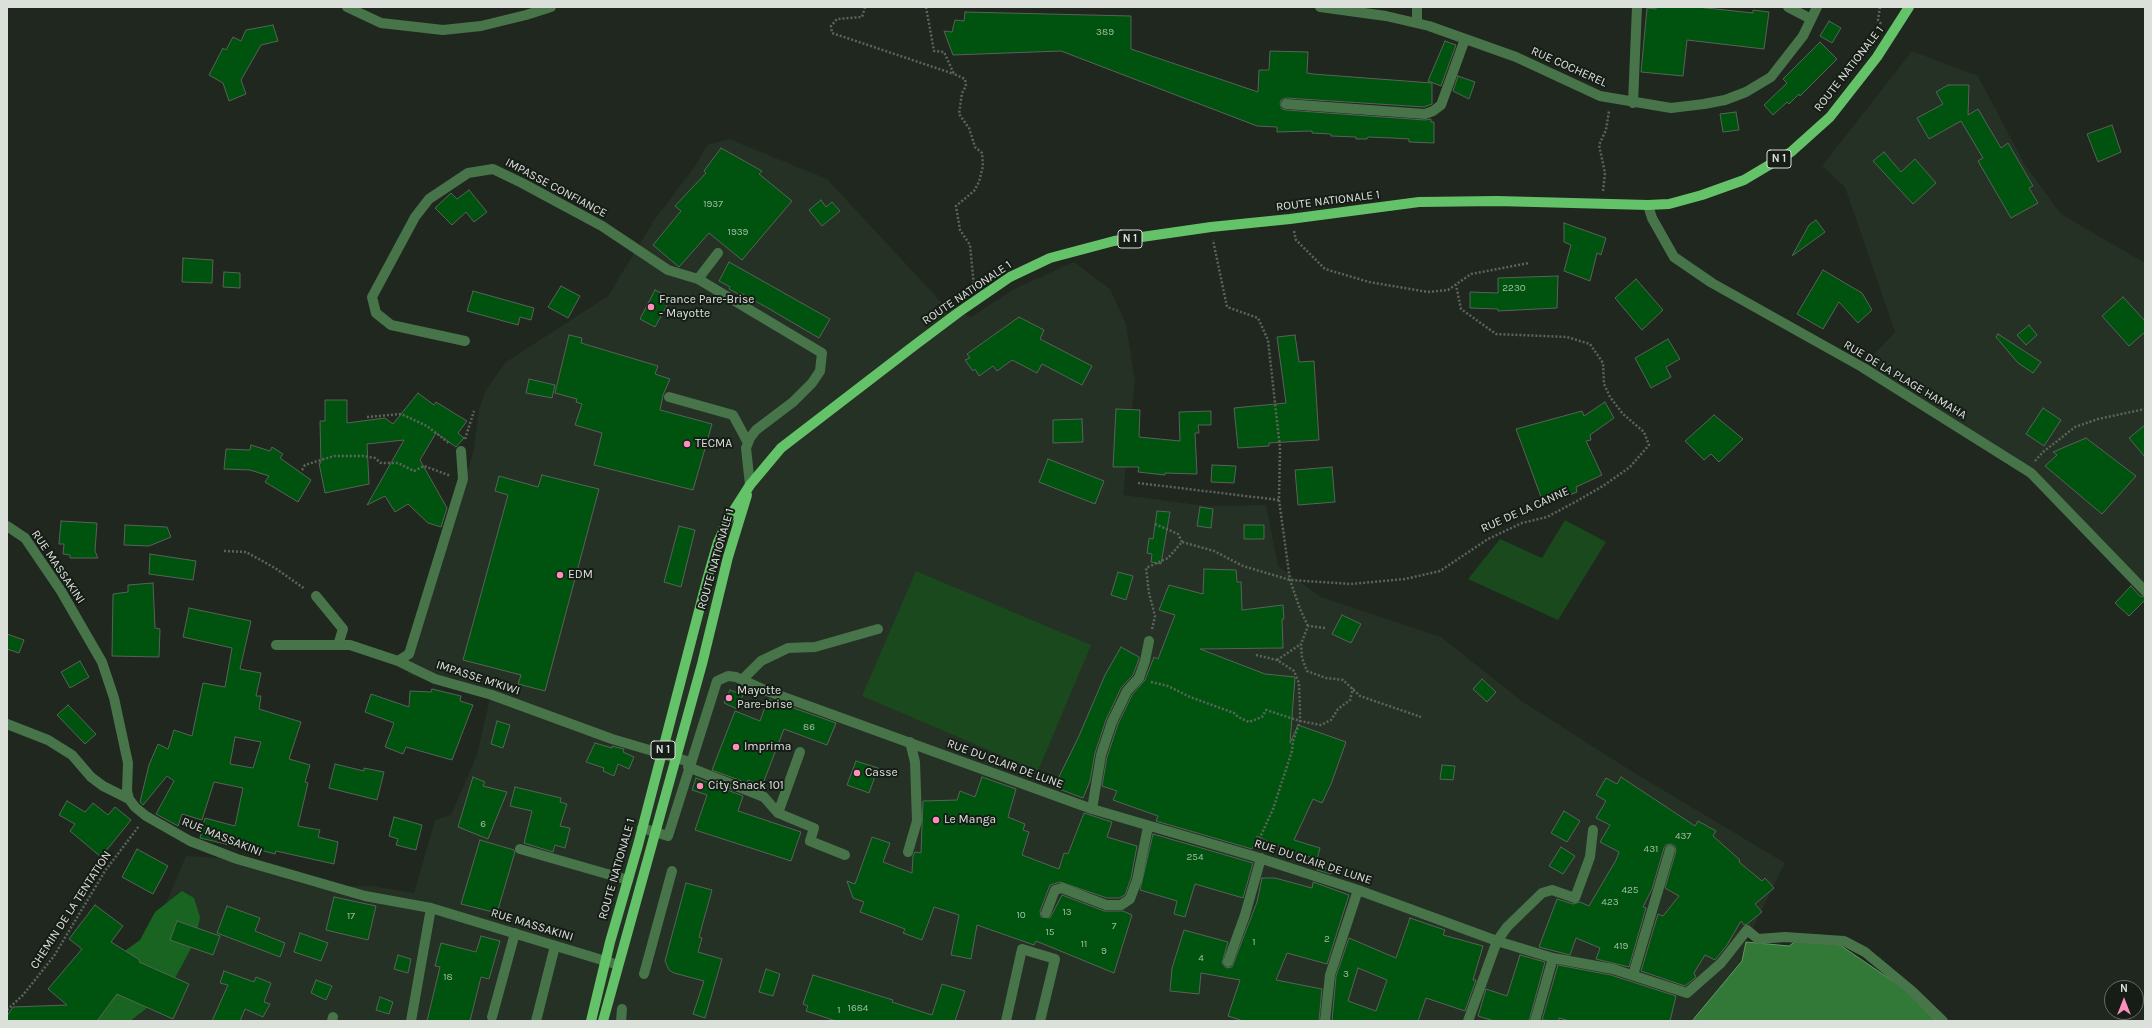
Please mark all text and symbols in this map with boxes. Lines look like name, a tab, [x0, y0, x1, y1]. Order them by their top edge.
street label: ROUTE NATIONALE 1	[1811, 23, 1887, 115]
house number: 389	[1096, 26, 1114, 38]
street label: RUE COCHEREL	[1529, 44, 1609, 90]
road number: N 1	[1767, 150, 1791, 168]
street label: IMPASSE CONFIANCE	[503, 155, 609, 221]
street label: ROUTE NATIONALE 1	[1275, 187, 1381, 215]
house number: 1937	[703, 198, 723, 210]
house number: 1939	[728, 226, 748, 238]
road number: N 1	[1118, 230, 1142, 248]
street label: ROUTE NATIONALE 1	[920, 258, 1014, 328]
house number: 2230	[1502, 282, 1526, 294]
place label: France Pare-Brise - Mayotte	[659, 293, 754, 321]
marker: France Pare-Brise - Mayotte	[646, 302, 656, 312]
street label: RUE DE LA PLAGE HAMAHA	[1841, 338, 1969, 422]
place label: TECMA	[695, 437, 732, 451]
marker: TECMA	[682, 439, 692, 449]
street label: RUE DE LA CANNE	[1479, 484, 1571, 536]
street label: ROUTE NATIONALE 1	[695, 507, 737, 611]
street label: RUE MASSAKINI	[28, 528, 88, 606]
place label: EDM	[568, 568, 593, 582]
marker: EDM	[555, 570, 565, 580]
street label: IMPASSE M'KIWI	[434, 658, 522, 698]
place label: Mayotte Pare-brise	[737, 684, 792, 712]
marker: Mayotte Pare-brise	[724, 693, 734, 703]
house number: 86	[803, 721, 815, 733]
street label: RUE DU CLAIR DE LUNE	[945, 736, 1065, 792]
place label: Imprima	[744, 740, 791, 754]
road number: N 1	[651, 741, 675, 759]
marker: Imprima	[731, 742, 741, 752]
place label: Casse	[865, 766, 898, 780]
marker: Casse	[852, 768, 862, 778]
place label: City Snack 101	[708, 779, 784, 793]
marker: City Snack 101	[695, 781, 705, 791]
place label: Le Manga	[944, 813, 996, 827]
street label: RUE MASSAKINI	[180, 814, 264, 860]
marker: Le Manga	[931, 815, 941, 825]
street label: ROUTE NATIONALE 1	[596, 817, 638, 921]
house number: 6	[480, 818, 486, 830]
house number: 437	[1675, 830, 1691, 842]
street label: RUE DU CLAIR DE LUNE	[1252, 836, 1374, 888]
house number: 431	[1644, 843, 1658, 855]
street label: CHEMIN DE LA TENTATION	[27, 848, 115, 972]
house number: 254	[1186, 851, 1204, 863]
house number: 425	[1621, 884, 1639, 896]
house number: 423	[1601, 896, 1619, 908]
street label: RUE MASSAKINI	[489, 906, 575, 944]
house number: 13	[1062, 906, 1072, 918]
house number: 10	[1016, 909, 1026, 921]
house number: 17	[347, 910, 355, 922]
house number: 7	[1112, 920, 1116, 932]
house number: 15	[1046, 926, 1054, 938]
house number: 2	[1324, 933, 1330, 945]
house number: 1	[1252, 936, 1256, 948]
house number: 11	[1081, 938, 1087, 950]
house number: 419	[1614, 940, 1628, 952]
house number: 9	[1101, 945, 1107, 957]
house number: 4	[1198, 952, 1204, 964]
house number: 3	[1343, 968, 1349, 980]
house number: 18	[443, 971, 453, 983]
north arrow	[2104, 980, 2144, 1020]
text: N	[2120, 982, 2128, 995]
house number: 1684	[848, 1002, 868, 1014]
house number: 1	[837, 1004, 841, 1016]

